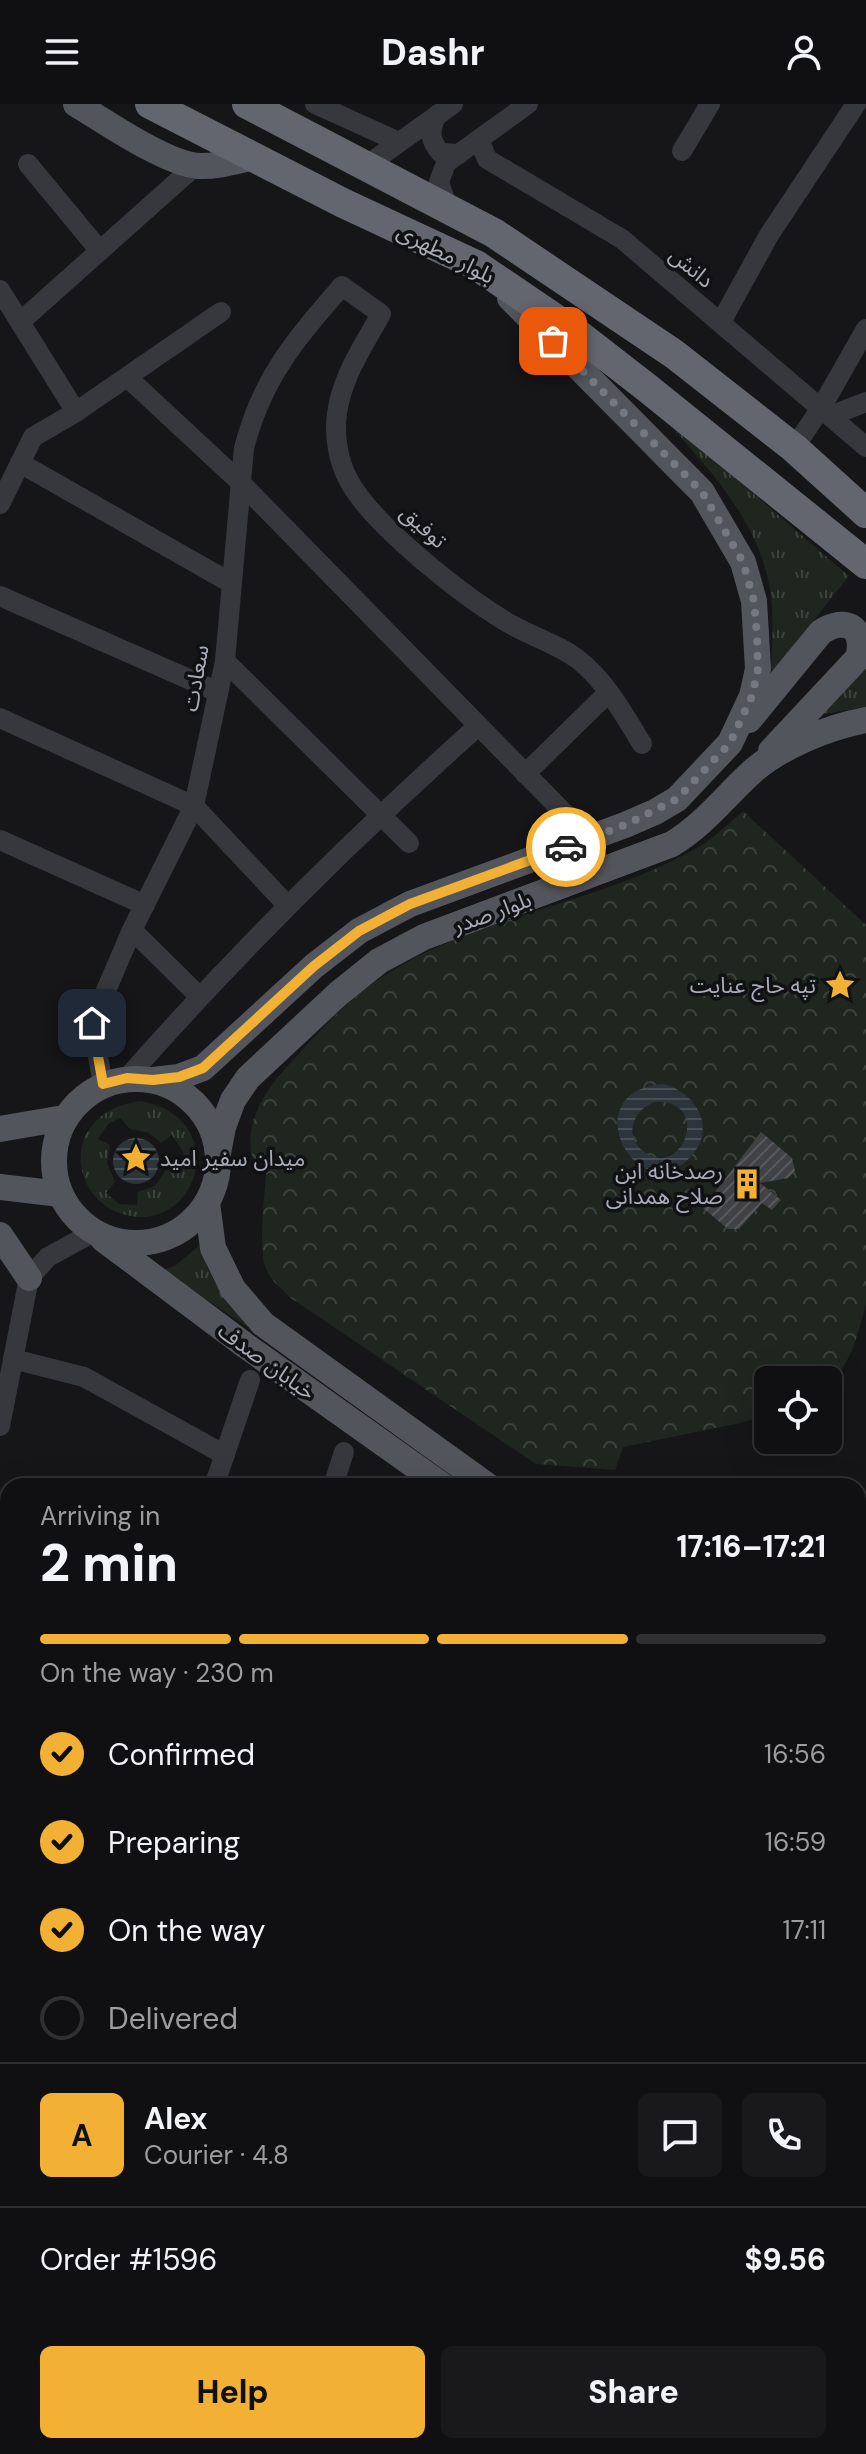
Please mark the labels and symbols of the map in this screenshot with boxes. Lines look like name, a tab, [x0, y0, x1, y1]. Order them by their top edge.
street label: بلوار مطهری	[392, 217, 500, 290]
street label: دانش	[663, 240, 720, 294]
pin	[519, 307, 587, 375]
street label: توفیق	[394, 498, 453, 555]
street label: سعادت	[175, 642, 216, 714]
courier	[526, 807, 606, 887]
street label: بلوار صدر	[448, 885, 536, 940]
place icon: تپه حاج عنایت	[823, 968, 857, 1002]
place label: تپه حاج عنایت	[690, 971, 816, 1002]
pin	[58, 989, 126, 1057]
place icon: میدان سفیر امید	[119, 1141, 153, 1175]
place label: میدان سفیر امید	[160, 1144, 305, 1173]
place label: رصدخانه ابن صلاح همدانی	[606, 1157, 723, 1213]
building icon: رصدخانه ابن صلاح همدانی	[730, 1167, 764, 1201]
street label: خیابان صدف	[212, 1316, 321, 1407]

